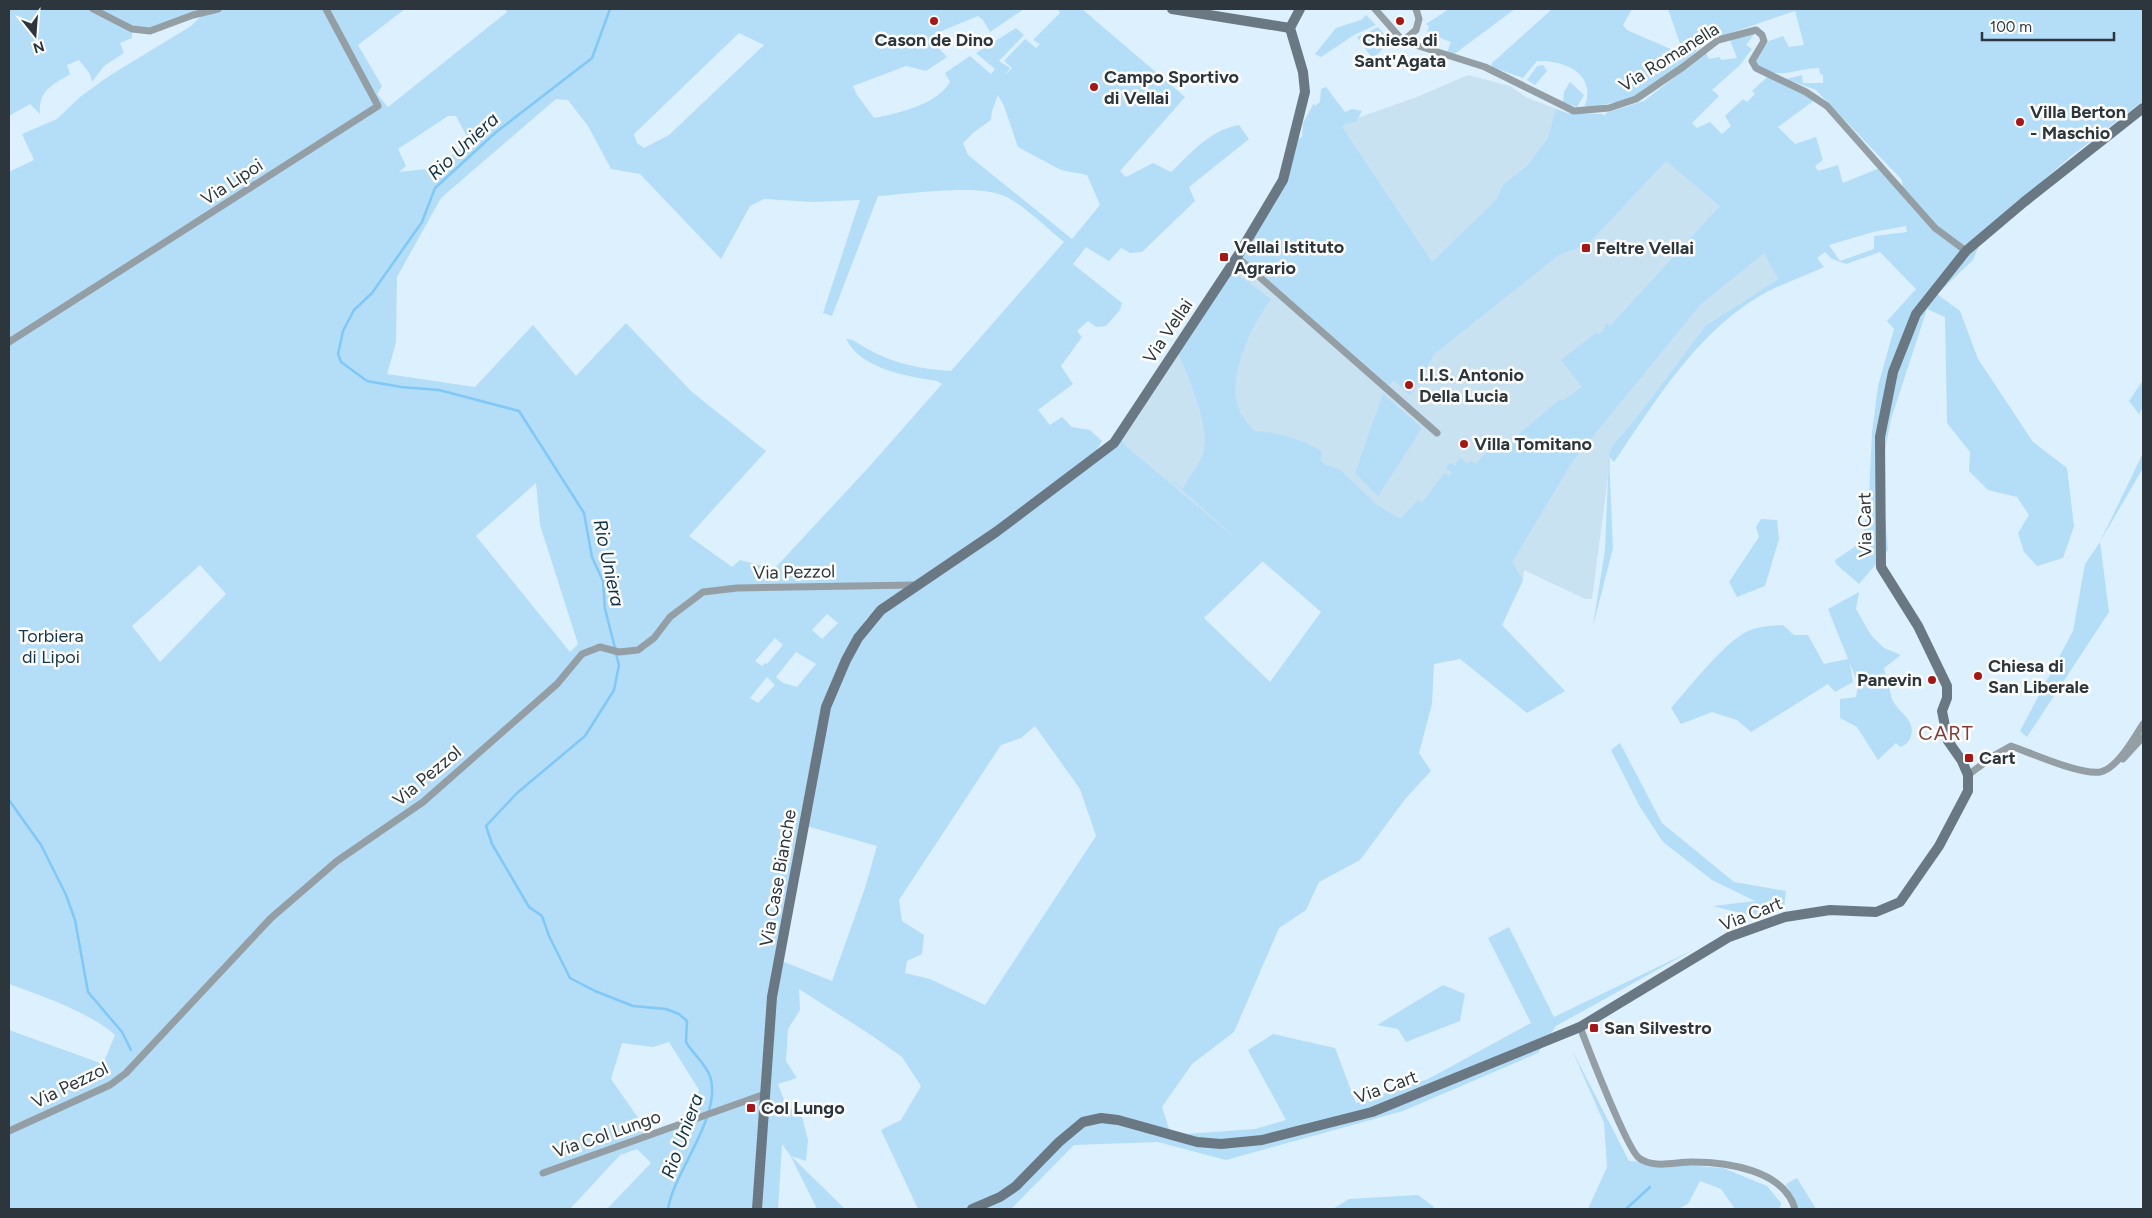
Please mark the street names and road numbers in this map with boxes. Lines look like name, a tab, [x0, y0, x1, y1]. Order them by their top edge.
street label: Via Romanella	[1615, 18, 1723, 96]
street label: Via Lipoi	[197, 154, 267, 210]
street label: Via Vellai	[1138, 295, 1198, 367]
street label: Via Cart	[1853, 492, 1877, 558]
street label: Via Pezzol	[753, 560, 835, 584]
street label: Via Pezzol	[388, 741, 466, 811]
street label: Via Case Bianche	[755, 807, 801, 948]
street label: Via Cart	[1717, 892, 1786, 936]
street label: Via Pezzol	[28, 1057, 112, 1113]
street label: Via Cart	[1352, 1065, 1421, 1109]
street label: Via Col Lungo	[550, 1105, 664, 1163]

